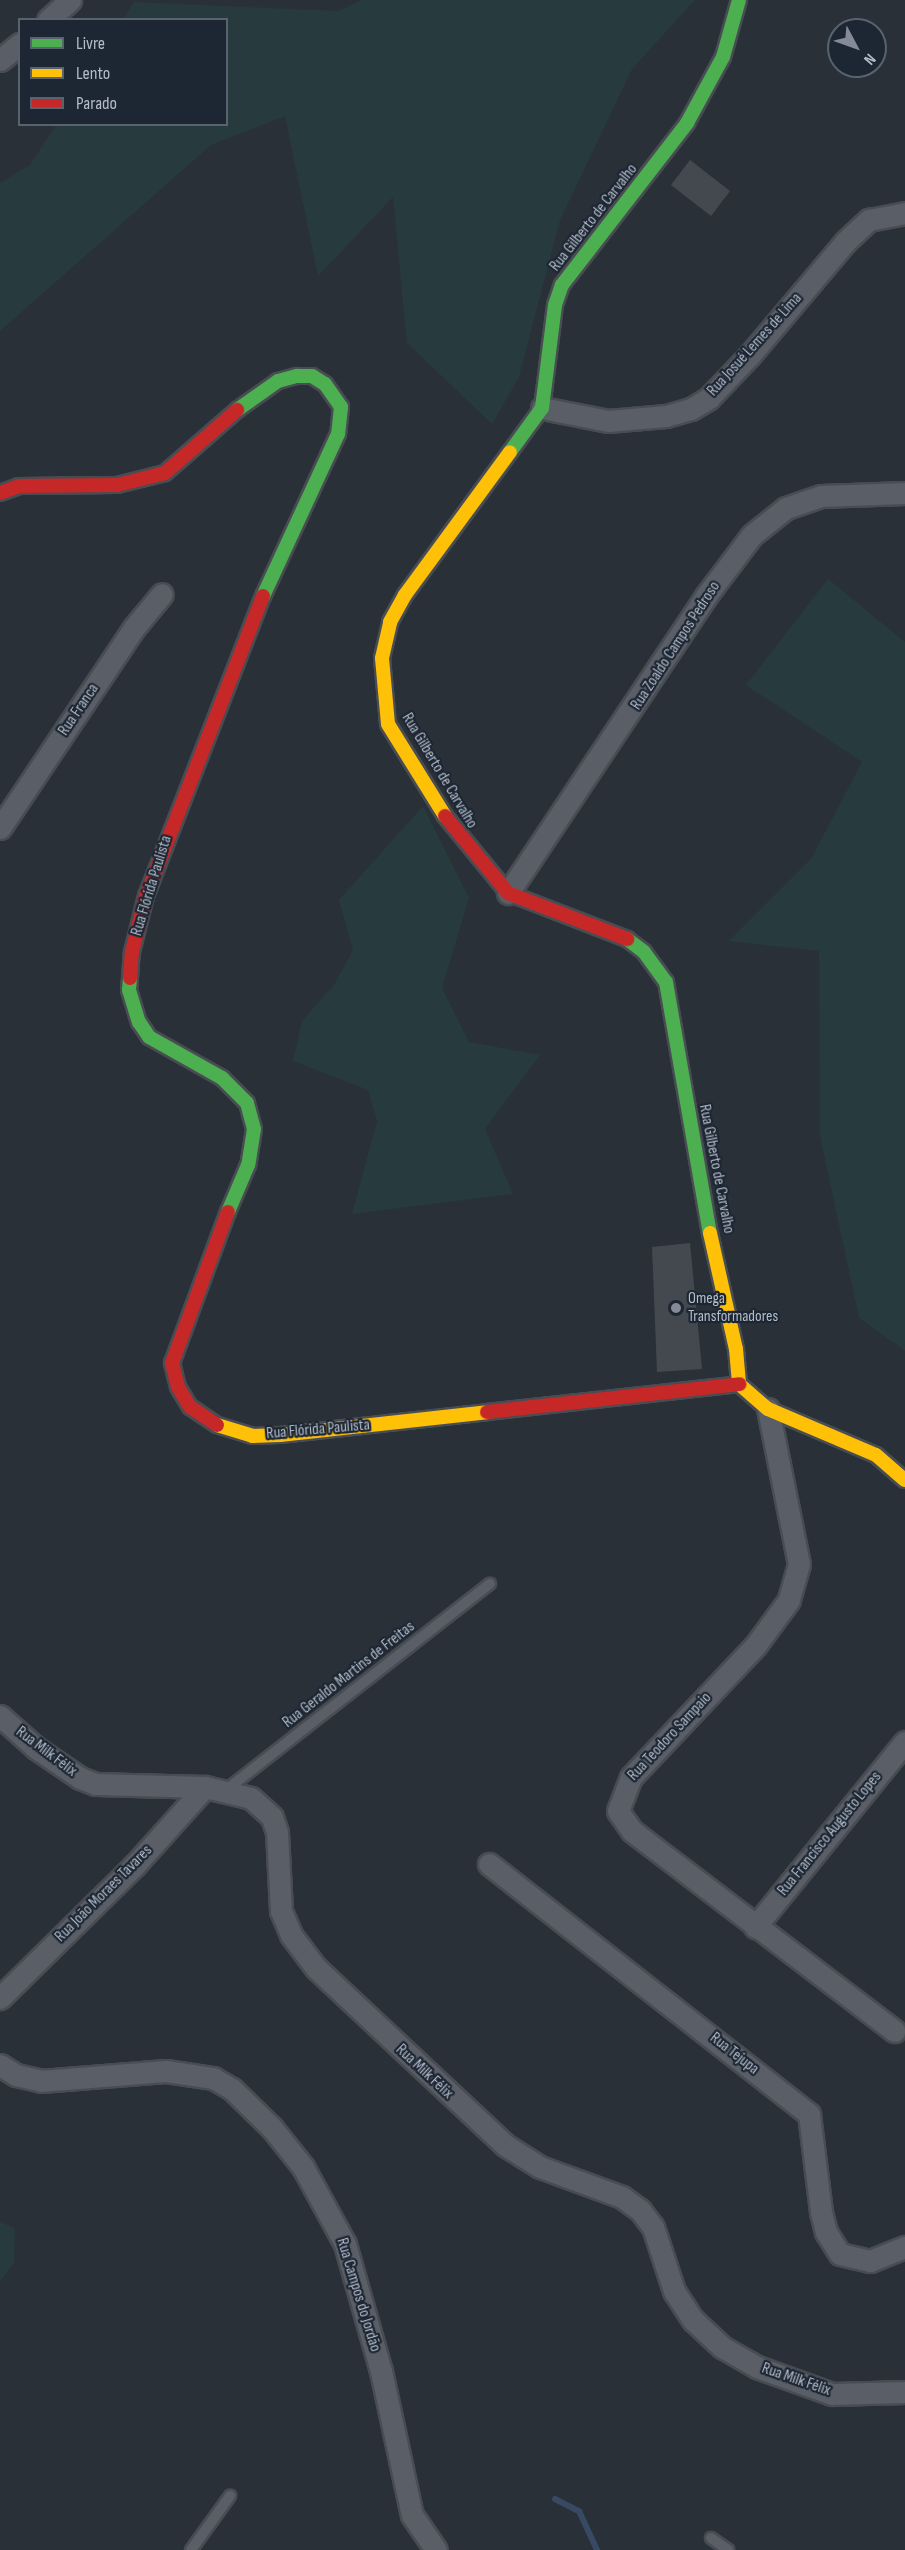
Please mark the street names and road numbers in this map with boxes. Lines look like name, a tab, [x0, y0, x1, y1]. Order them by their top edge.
street label: Rua Gilberto de Carvalho	[546, 160, 642, 276]
street label: Rua Josué Lemes de Lima	[704, 289, 806, 401]
street label: Rua Zoaldo Campos Pedroso	[627, 578, 725, 714]
street label: Rua Franca	[55, 680, 103, 740]
street label: Rua Gilberto de Carvalho	[397, 710, 481, 832]
street label: Rua Flórida Paulista	[128, 834, 176, 938]
street label: Rua Gilberto de Carvalho	[694, 1103, 738, 1235]
street label: Rua Flórida Paulista	[265, 1416, 371, 1444]
street label: Rua Geraldo Martins de Freitas	[279, 1618, 419, 1732]
street label: Rua Teodoro Sampaio	[624, 1689, 716, 1785]
street label: Rua Milk Félix	[12, 1723, 80, 1781]
street label: Rua Francisco Augusto Lopes	[774, 1768, 886, 1900]
street label: Rua João Moraes Tavares	[51, 1841, 157, 1947]
street label: Rua Tejupa	[706, 2029, 762, 2079]
street label: Rua Milk Félix	[391, 2041, 457, 2103]
street label: Rua Campos do Jordão	[332, 2236, 384, 2354]
street label: Rua Milk Félix	[759, 2359, 833, 2401]

